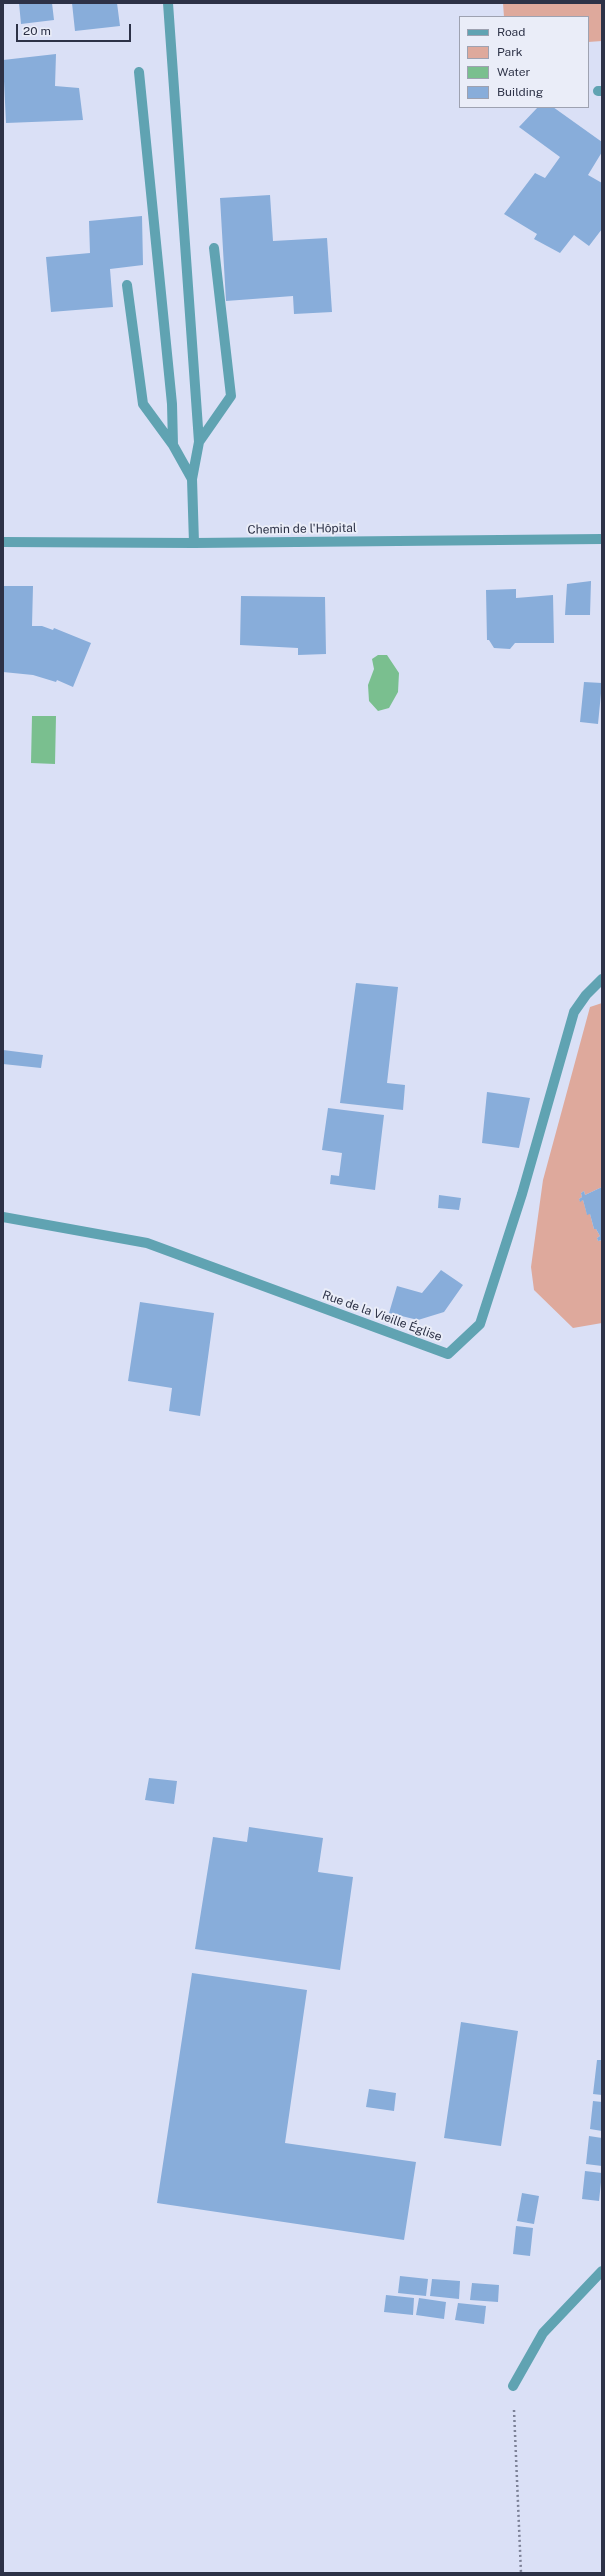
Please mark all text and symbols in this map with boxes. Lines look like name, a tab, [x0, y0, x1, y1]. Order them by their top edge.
scale bar	[18, 16, 133, 42]
legend	[459, 16, 589, 108]
text: 20 m	[23, 24, 51, 38]
text: Road	[497, 25, 525, 39]
text: Park	[497, 45, 523, 59]
text: Water	[497, 65, 530, 79]
text: Building	[497, 85, 543, 99]
street label: Chemin de l'Hôpital	[247, 521, 357, 537]
street label: Rue de la Vieille Église	[320, 1288, 444, 1344]

